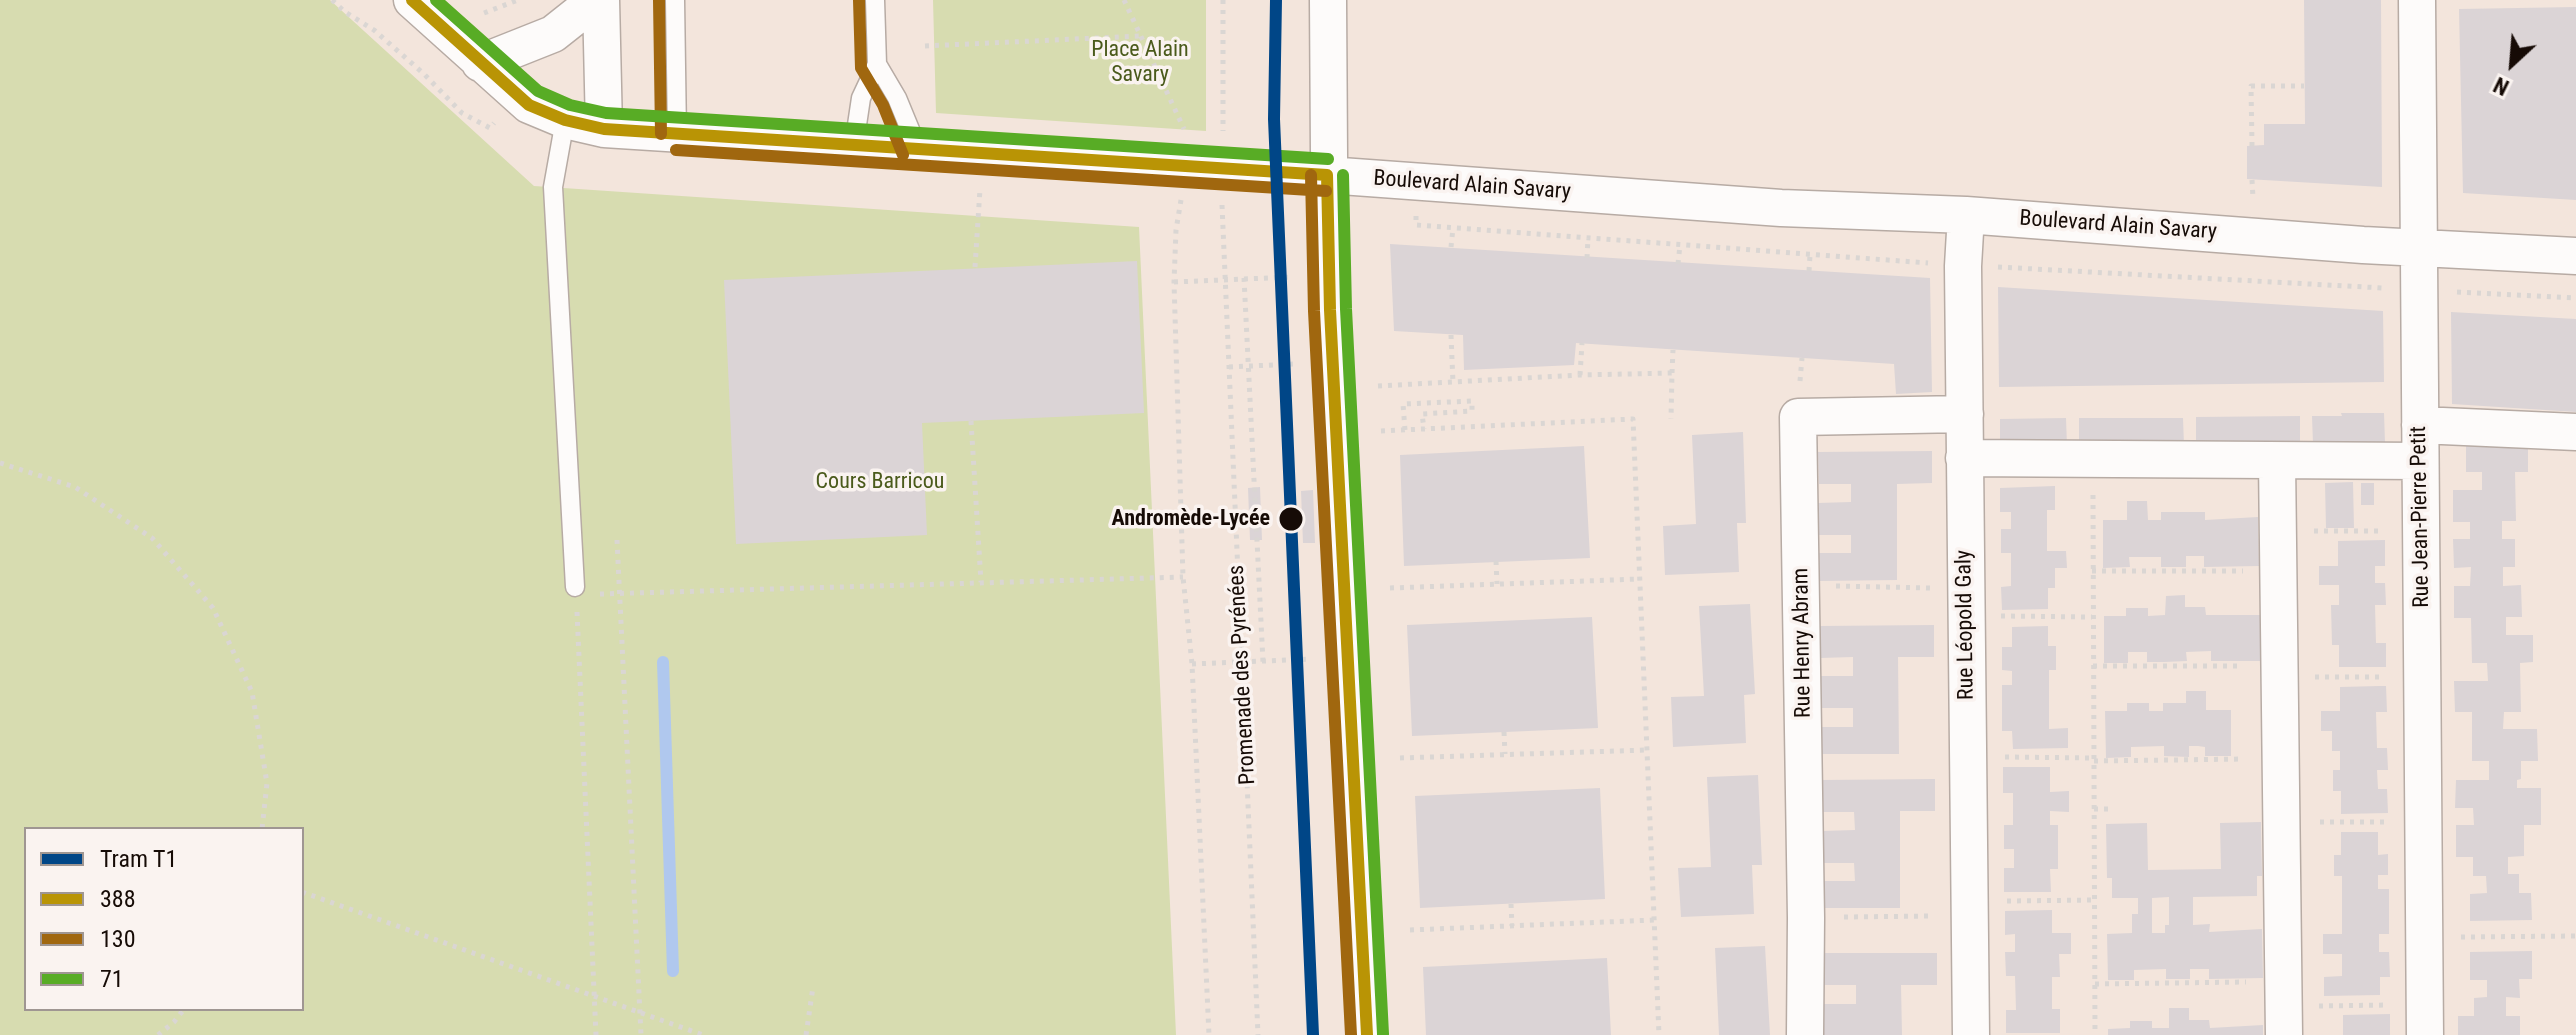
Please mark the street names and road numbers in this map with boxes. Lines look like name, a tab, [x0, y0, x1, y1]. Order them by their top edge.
street label: Boulevard Alain Savary	[1372, 166, 1572, 206]
street label: Boulevard Alain Savary	[2018, 206, 2218, 246]
street label: Rue Jean-Pierre Petit	[2406, 426, 2436, 608]
street label: Rue Léopold Galy	[1951, 550, 1981, 700]
street label: Promenade des Pyrénées	[1224, 564, 1262, 786]
street label: Rue Henry Abram	[1788, 568, 1818, 718]

